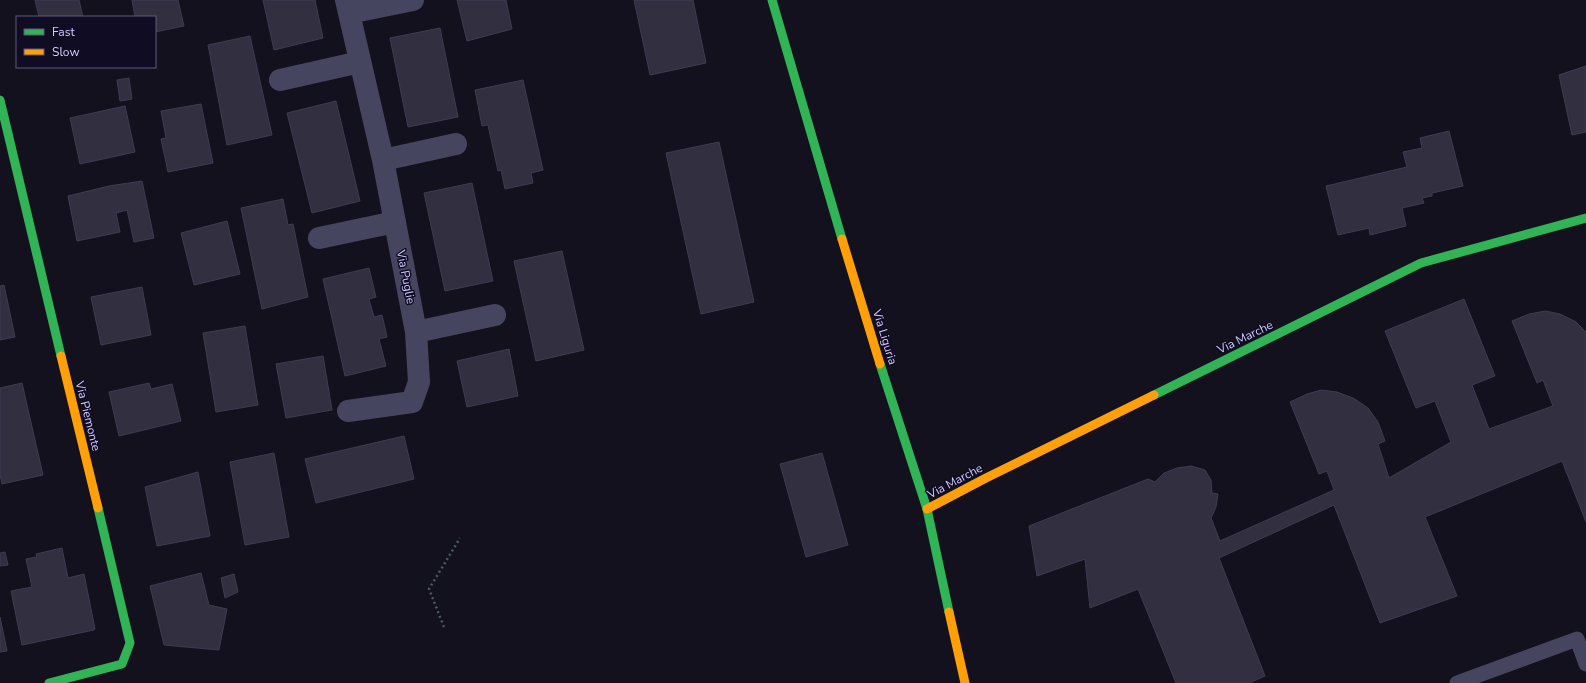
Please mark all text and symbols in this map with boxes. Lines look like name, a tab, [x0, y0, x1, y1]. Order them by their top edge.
legend	[16, 16, 156, 68]
text: Fast	[52, 24, 75, 40]
text: Slow	[52, 44, 80, 60]
street label: Via Puglie	[393, 248, 419, 305]
street label: Via Liguria	[869, 306, 901, 367]
street label: Via Marche	[1214, 317, 1276, 358]
street label: Via Piemonte	[71, 378, 104, 453]
street label: Via Marche	[924, 460, 985, 503]

